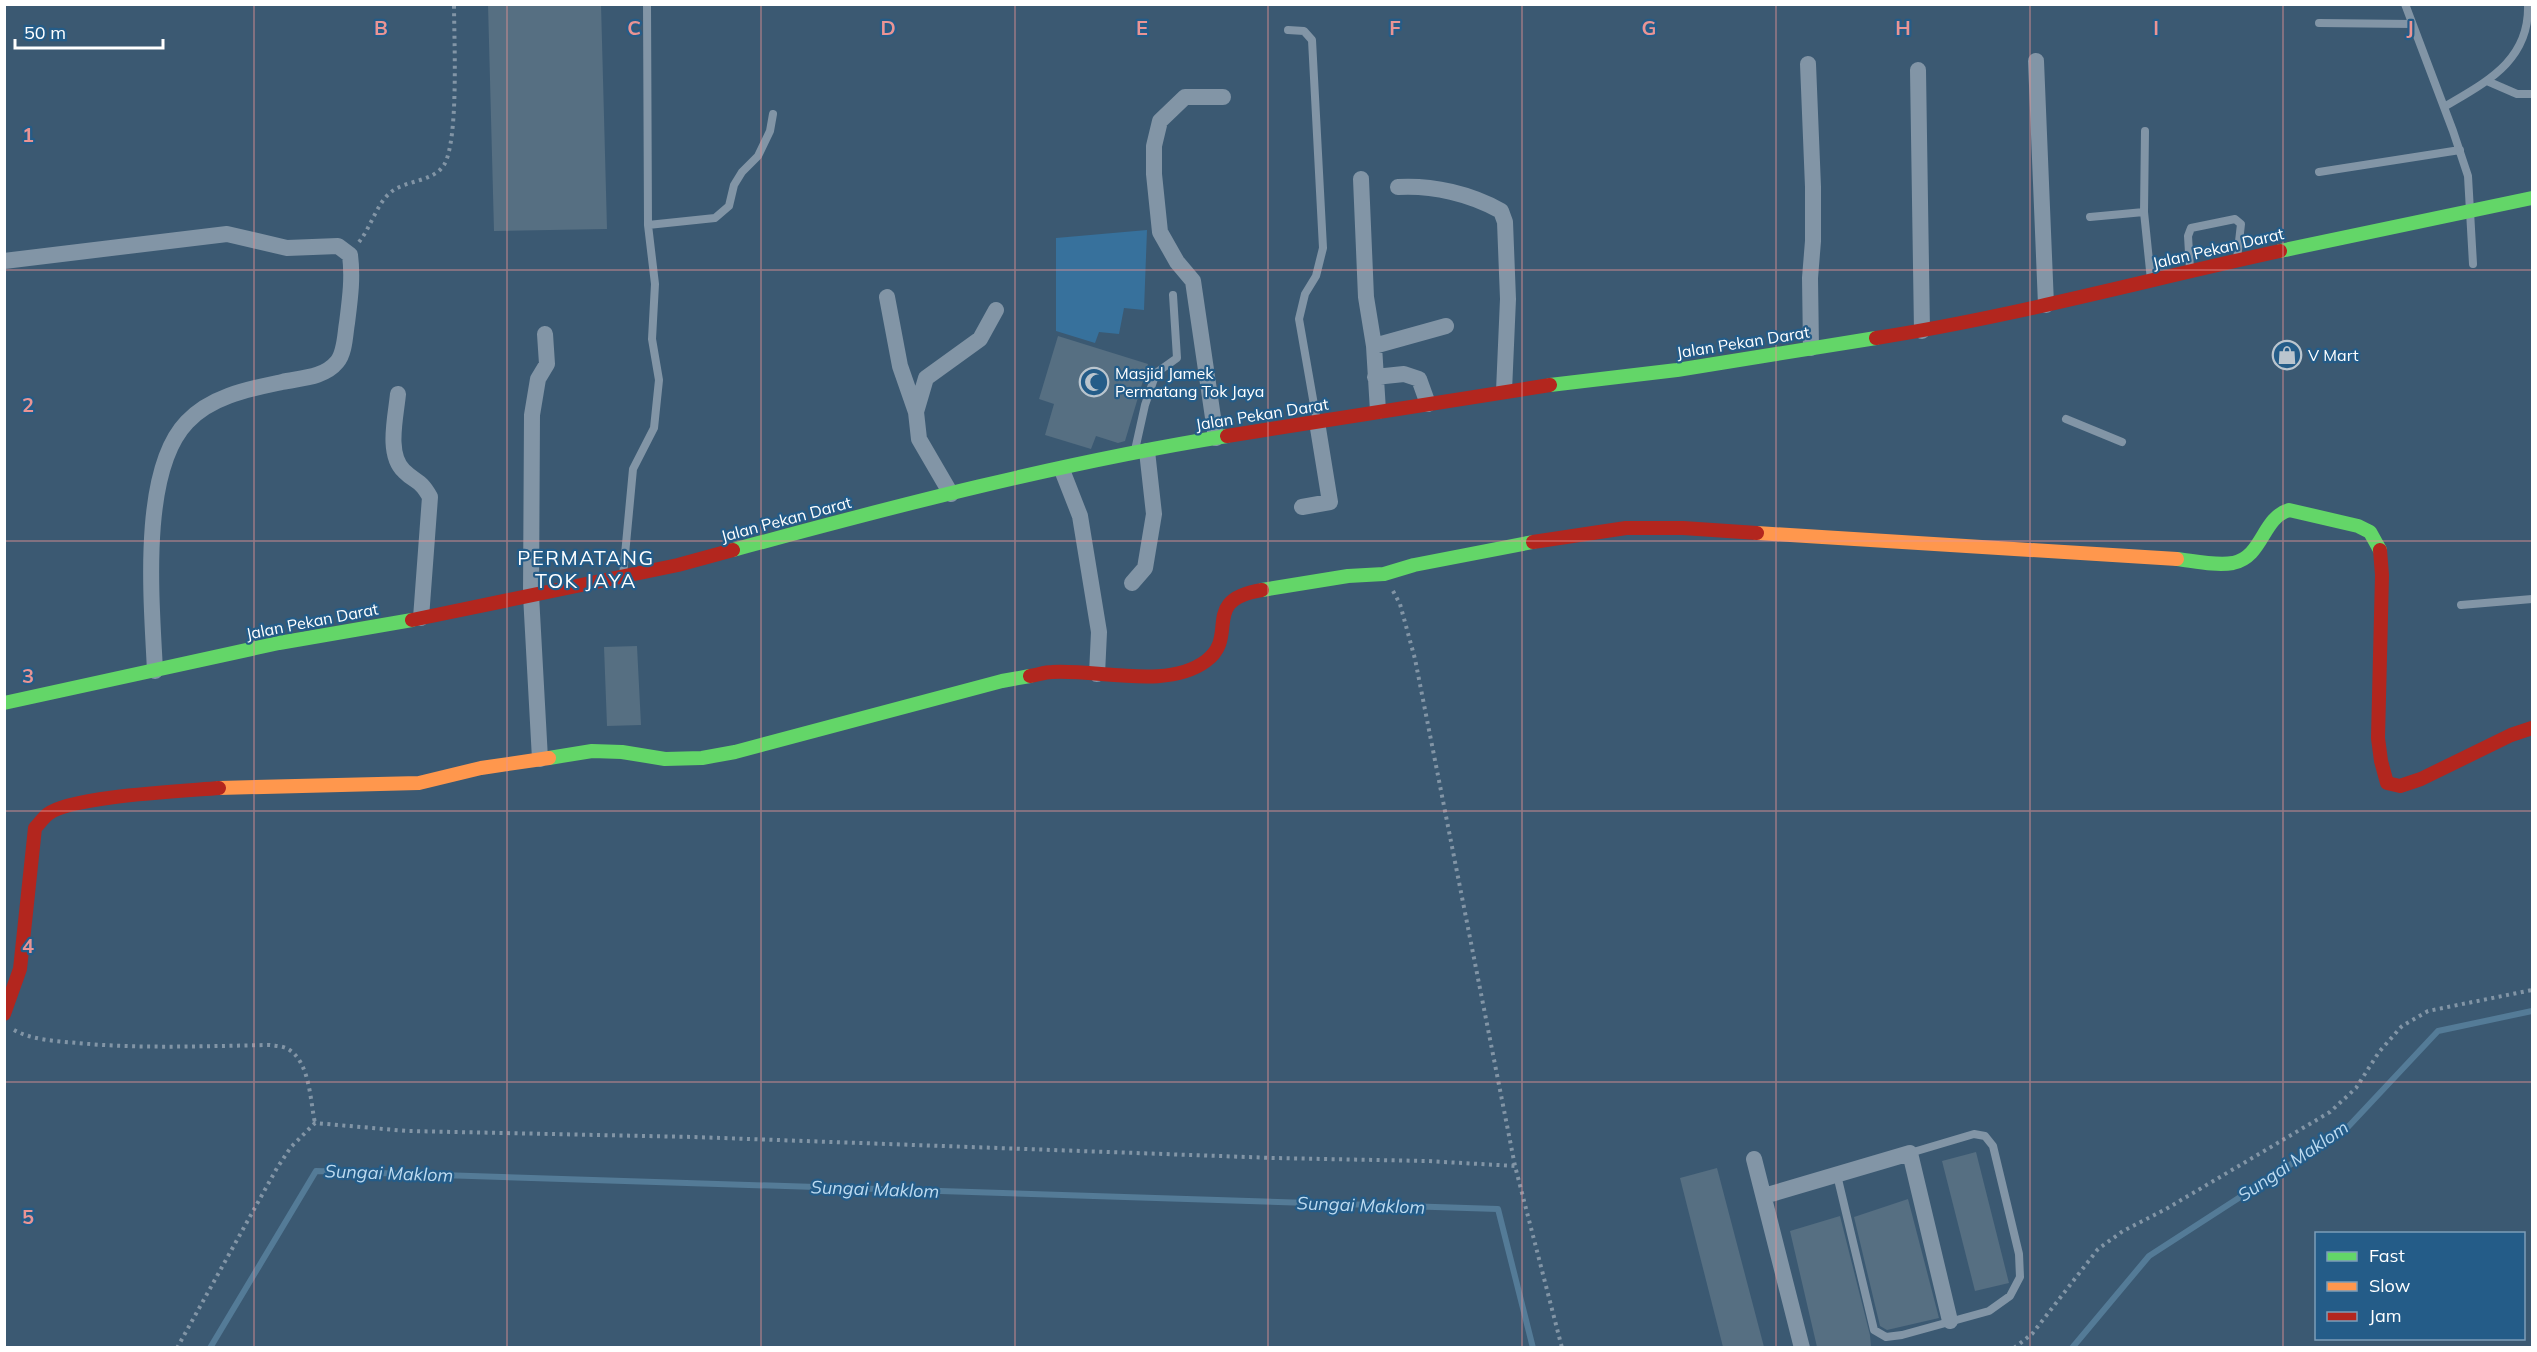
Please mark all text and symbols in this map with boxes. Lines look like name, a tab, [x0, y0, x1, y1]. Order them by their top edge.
scale bar	[15, 12, 164, 50]
text: B	[374, 15, 388, 40]
text: C	[627, 15, 641, 40]
text: D	[880, 15, 896, 40]
text: E	[1136, 15, 1148, 40]
text: F	[1389, 15, 1401, 40]
text: G	[1642, 15, 1656, 40]
text: H	[1895, 15, 1911, 40]
text: I	[2153, 15, 2159, 40]
text: J	[2406, 15, 2414, 40]
text: 50 m	[24, 21, 66, 44]
text: 1	[22, 122, 34, 147]
street label: Jalan Pekan Darat	[2150, 223, 2286, 273]
street label: Jalan Pekan Darat	[1675, 322, 1811, 362]
shop icon: V Mart	[2271, 339, 2303, 371]
place label: V Mart	[2308, 345, 2359, 365]
place label: Masjid Jamek Permatang Tok Jaya	[1115, 363, 1264, 401]
mosque icon: Masjid Jamek Permatang Tok Jaya	[1078, 366, 1110, 398]
text: 2	[22, 392, 34, 417]
street label: Jalan Pekan Darat	[1194, 394, 1330, 434]
street label: Jalan Pekan Darat	[719, 492, 854, 546]
district label: PERMATANG TOK JAYA	[517, 545, 655, 593]
street label: Jalan Pekan Darat	[244, 598, 380, 644]
text: 3	[22, 663, 34, 688]
text: 4	[22, 933, 34, 958]
water label: Sungai Maklom	[2233, 1115, 2353, 1207]
water label: Sungai Maklom	[324, 1159, 454, 1187]
water label: Sungai Maklom	[810, 1175, 940, 1203]
water label: Sungai Maklom	[1296, 1191, 1426, 1219]
text: 5	[22, 1204, 34, 1229]
legend	[2315, 1232, 2525, 1340]
text: Fast	[2369, 1244, 2405, 1267]
text: Slow	[2369, 1274, 2411, 1297]
text: Jam	[2369, 1304, 2402, 1327]

